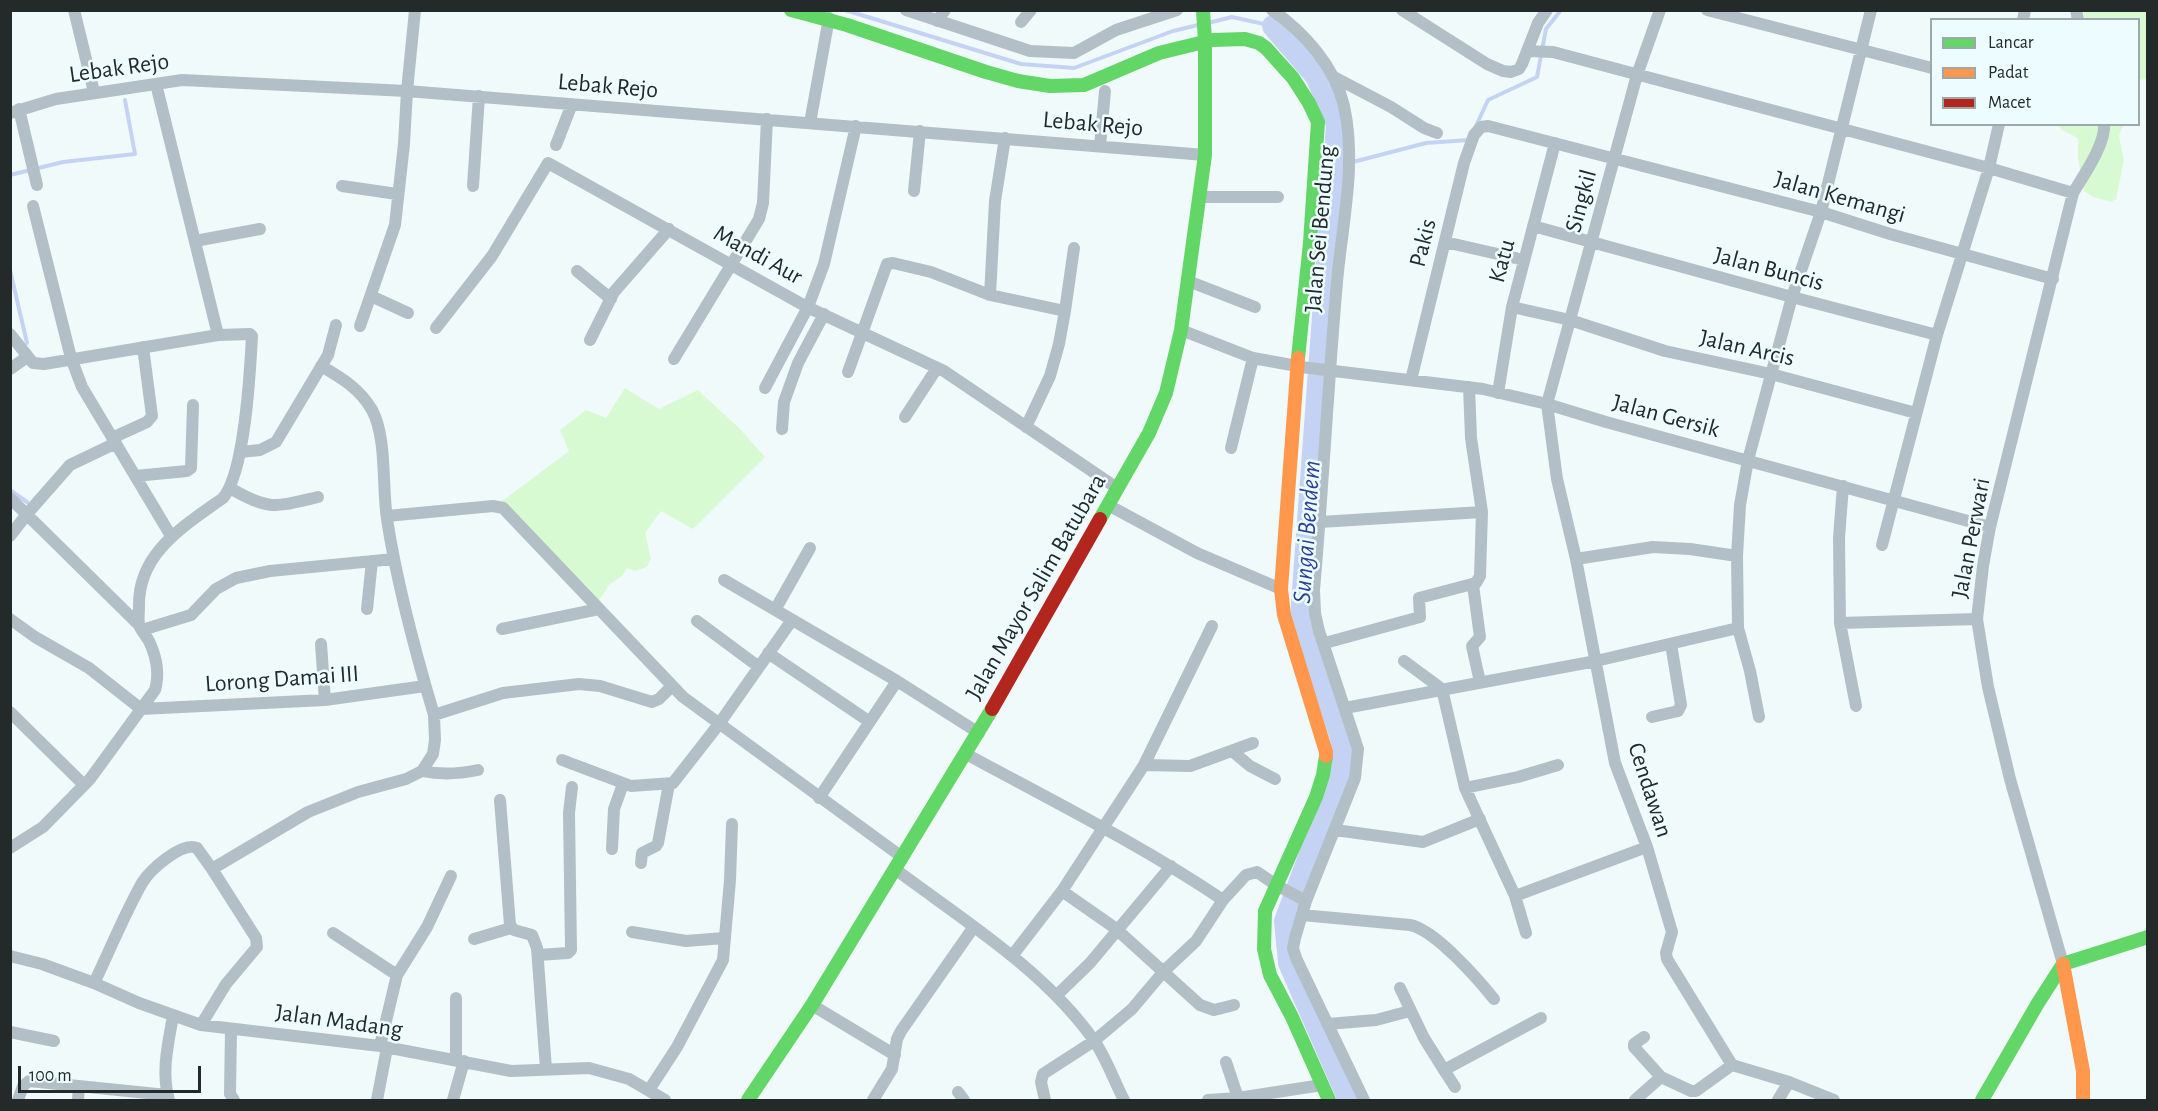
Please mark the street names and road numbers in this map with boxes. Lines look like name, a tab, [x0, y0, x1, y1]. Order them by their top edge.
street label: Lebak Rejo	[67, 47, 171, 89]
street label: Lebak Rejo	[557, 67, 659, 105]
street label: Lebak Rejo	[1042, 105, 1144, 143]
street label: Jalan Sei Bendung	[1298, 144, 1342, 314]
street label: Jalan Kemangi	[1771, 165, 1909, 229]
street label: Singkil	[1559, 166, 1603, 236]
street label: Pakis	[1403, 216, 1443, 270]
street label: Mandi Aur	[708, 219, 808, 291]
street label: Katu	[1482, 236, 1522, 286]
street label: Jalan Buncis	[1711, 241, 1827, 297]
street label: Jalan Arcis	[1697, 323, 1797, 373]
street label: Jalan Gersik	[1609, 388, 1723, 444]
street label: Jalan Mayor Salim Batubara	[959, 469, 1113, 705]
street label: Jalan Perwari	[1945, 475, 1997, 601]
street label: Lorong Damai III	[204, 659, 360, 699]
street label: Cendawan	[1621, 739, 1679, 841]
street label: Jalan Madang	[273, 998, 405, 1044]

